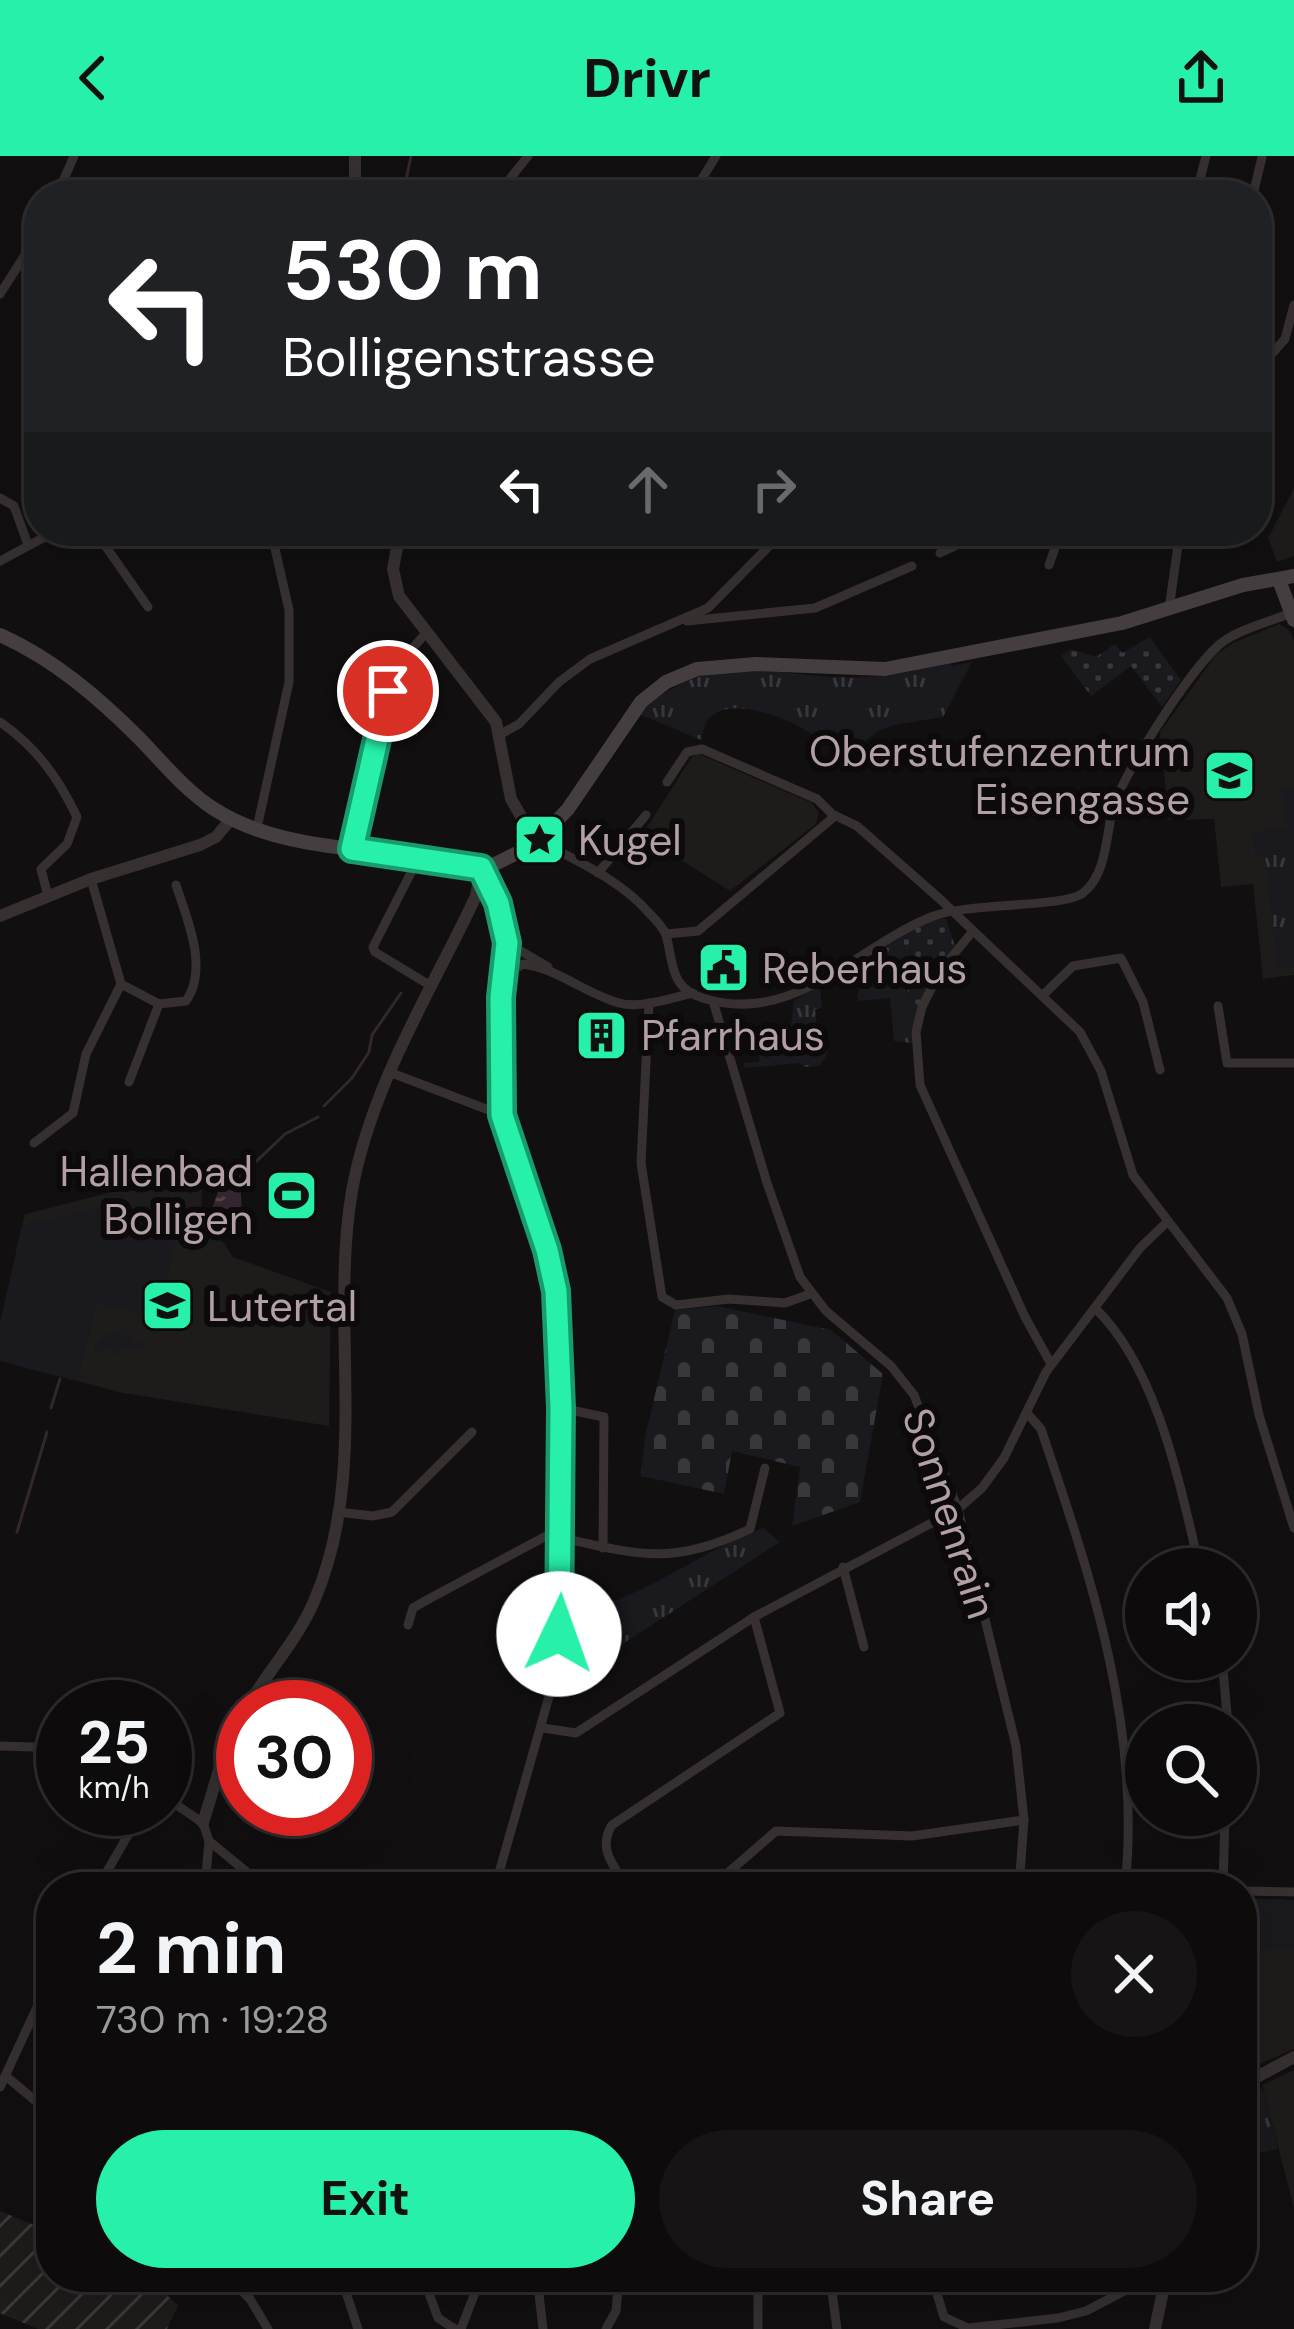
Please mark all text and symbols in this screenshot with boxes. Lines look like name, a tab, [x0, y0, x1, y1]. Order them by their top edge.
text: Drivr	[583, 43, 711, 114]
icon: back	[60, 45, 126, 111]
icon: share	[1168, 45, 1234, 111]
text: 530 m	[282, 216, 543, 325]
icon: left	[84, 228, 240, 384]
text: Bolligenstrasse	[282, 322, 656, 393]
icon: left	[489, 456, 555, 522]
icon: ahead	[615, 456, 681, 522]
icon: right	[741, 456, 807, 522]
pin	[337, 640, 439, 742]
icon: arrive	[355, 658, 421, 724]
place label: Oberstufenzentrum Eisengasse	[809, 724, 1190, 827]
school or university icon: Oberstufenzentrum Eisengasse	[1201, 747, 1257, 803]
place icon: Kugel	[511, 812, 567, 868]
place label: Kugel	[578, 813, 682, 868]
public building icon: Reberhaus	[695, 940, 751, 996]
place label: Reberhaus	[762, 941, 967, 996]
building icon: Pfarrhaus	[574, 1007, 630, 1063]
place label: Pfarrhaus	[641, 1008, 825, 1063]
place label: Hallenbad Bolligen	[59, 1144, 253, 1247]
sports icon: Hallenbad Bolligen	[264, 1167, 320, 1223]
school or university icon: Lutertal	[140, 1278, 196, 1334]
place label: Lutertal	[207, 1279, 357, 1334]
street label: Sonnenrain	[890, 1401, 1009, 1625]
map controls	[1125, 1548, 1257, 1836]
button: sound	[1125, 1548, 1257, 1680]
position arrow	[496, 1571, 622, 1697]
speed limit sign: 30	[216, 1680, 372, 1836]
text: 25	[78, 1703, 150, 1782]
button: search	[1125, 1704, 1257, 1836]
text: km/h	[79, 1768, 149, 1807]
text: 2 min	[96, 1902, 286, 1995]
button: close	[1071, 1911, 1197, 2037]
text: 730 m · 19:28	[96, 1994, 329, 2045]
button: Exit	[96, 2130, 635, 2268]
button: Share	[659, 2130, 1197, 2268]

